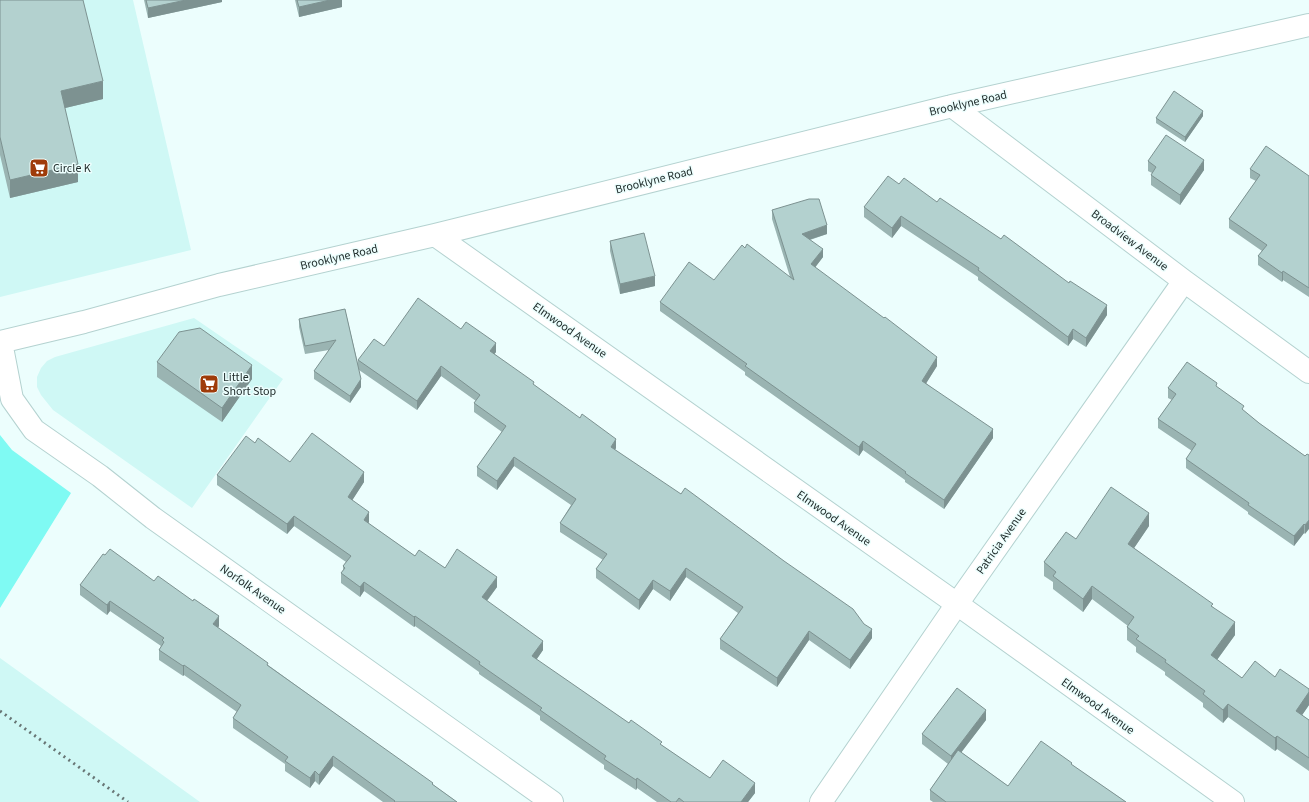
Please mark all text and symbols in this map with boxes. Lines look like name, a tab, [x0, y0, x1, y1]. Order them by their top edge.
street label: Brooklyne Road	[928, 86, 1009, 121]
supermarket icon: Circle K	[28, 157, 50, 179]
place label: Circle K	[53, 160, 91, 177]
street label: Brooklyne Road	[614, 163, 695, 198]
street label: Broadview Avenue	[1088, 206, 1172, 275]
street label: Brooklyne Road	[299, 240, 380, 275]
street label: Elmwood Avenue	[529, 299, 610, 362]
place label: Little Short Stop	[223, 369, 277, 400]
supermarket icon: Little Short Stop	[198, 373, 220, 395]
street label: Elmwood Avenue	[793, 487, 874, 550]
street label: Patricia Avenue	[972, 505, 1031, 578]
street label: Norfolk Avenue	[216, 560, 289, 618]
street label: Elmwood Avenue	[1058, 674, 1138, 739]

